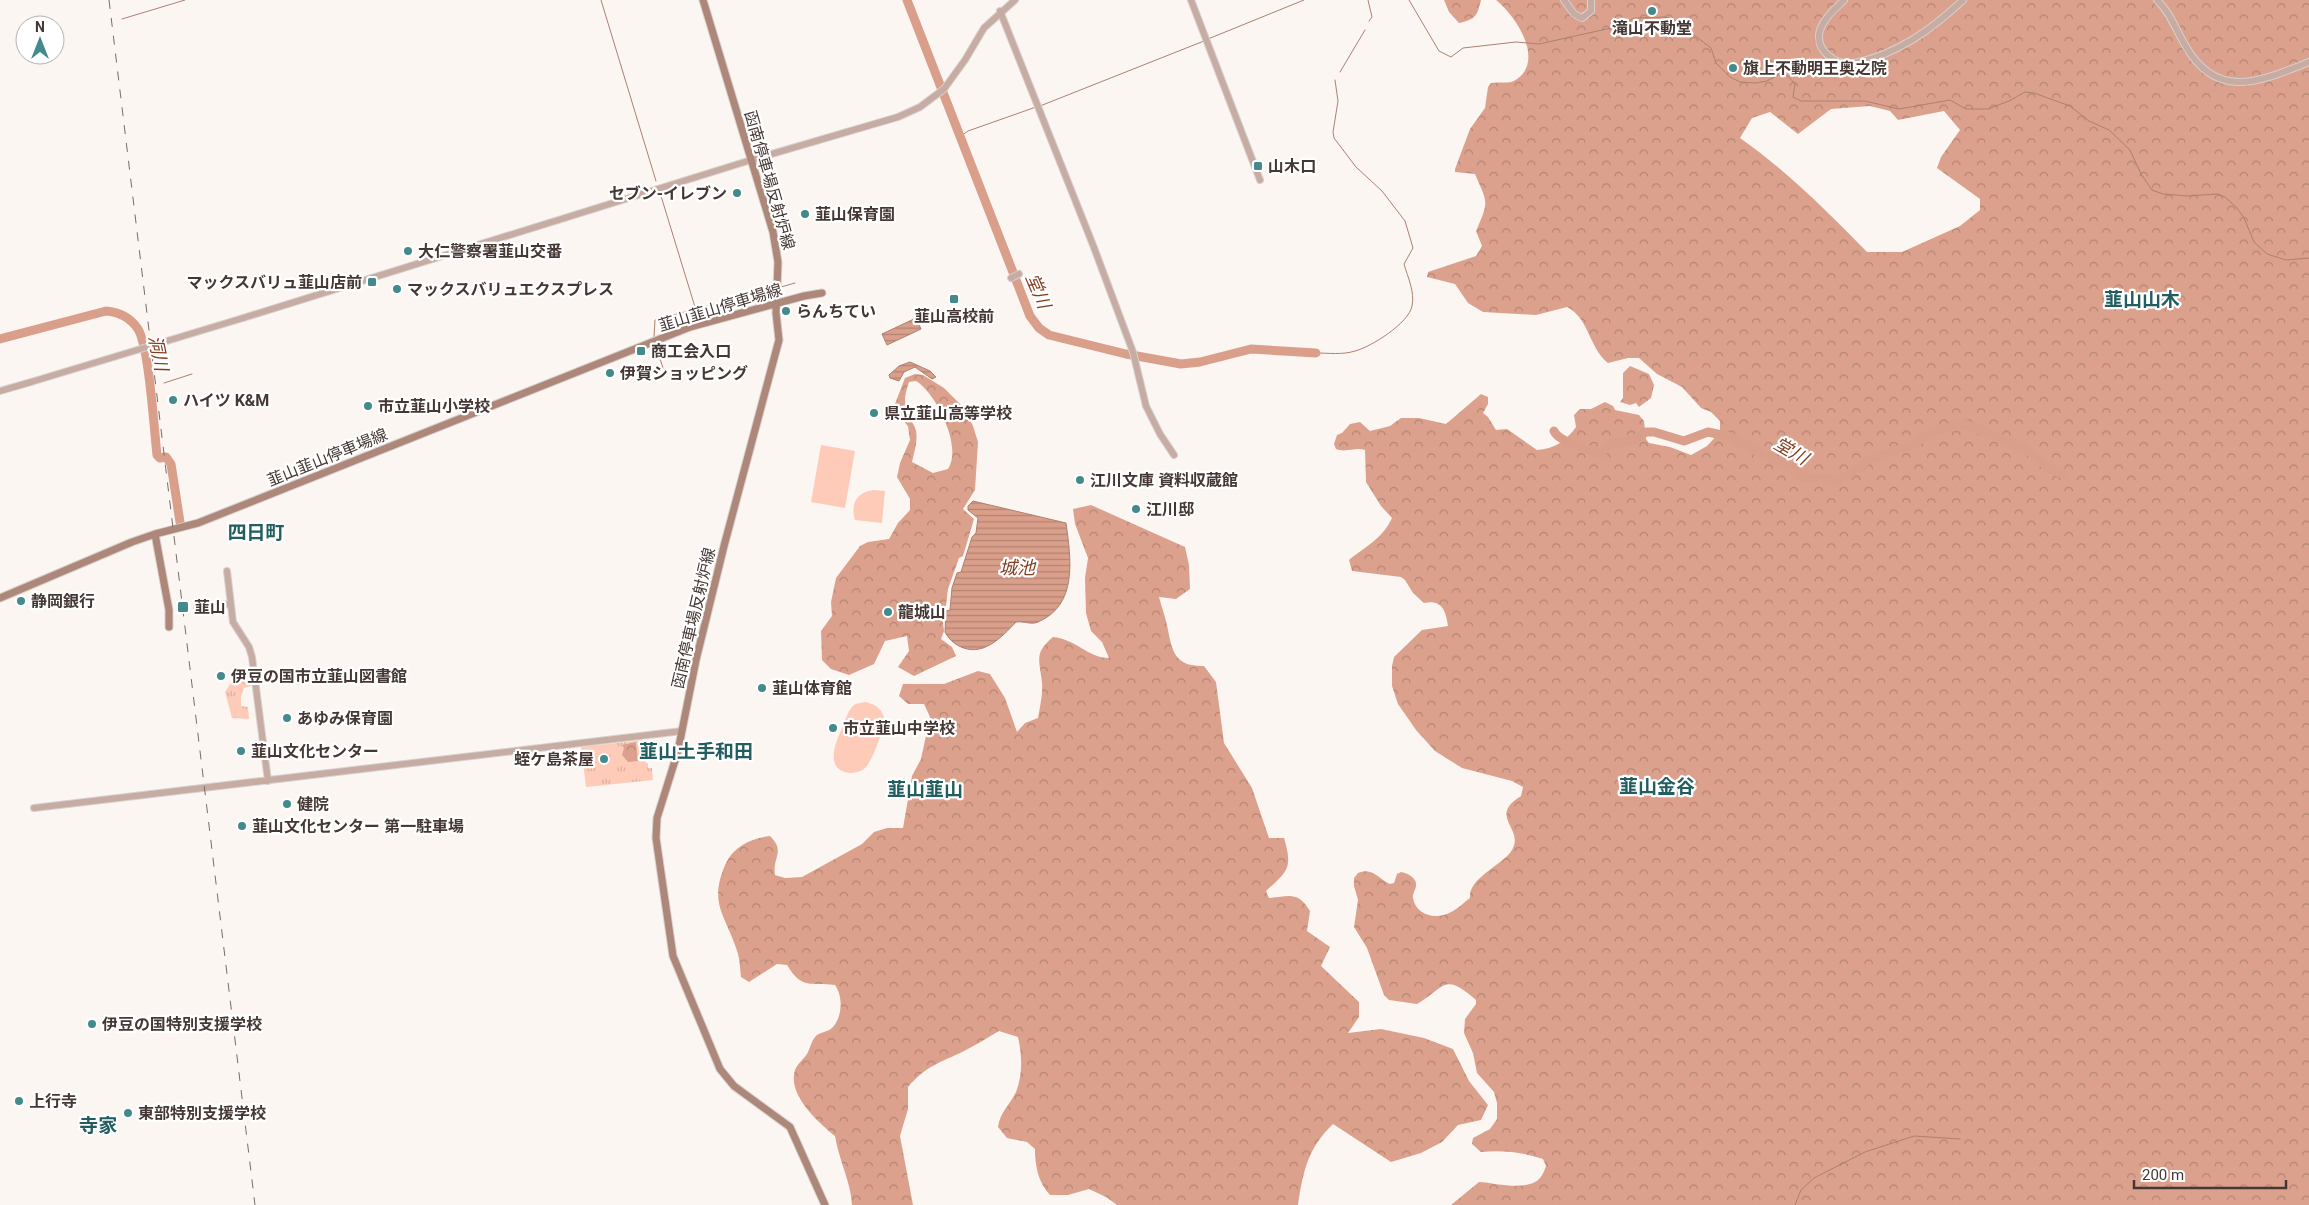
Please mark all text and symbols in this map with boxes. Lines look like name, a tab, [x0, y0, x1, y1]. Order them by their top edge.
marker: 滝山不動堂	[1646, 5, 1658, 17]
north arrow	[15, 15, 65, 65]
text: N	[35, 19, 45, 35]
place label: 滝山不動堂	[1612, 19, 1692, 38]
place label: 旗上不動明王奥之院	[1743, 59, 1887, 78]
marker: 旗上不動明王奥之院	[1727, 62, 1739, 74]
street label: 函南停車場反射炉線	[741, 108, 798, 252]
place label: 山木口	[1268, 157, 1316, 176]
marker: 山木口	[1252, 160, 1264, 172]
place label: セブン-イレブン	[609, 184, 727, 203]
marker: セブン-イレブン	[731, 187, 743, 199]
place label: 韮山保育園	[815, 205, 895, 224]
marker: 韮山保育園	[799, 208, 811, 220]
place label: 大仁警察署韮山交番	[418, 242, 562, 261]
marker: 大仁警察署韮山交番	[402, 245, 414, 257]
water label: 堂川	[1022, 270, 1056, 313]
place label: マックスバリュ韮山店前	[186, 273, 362, 292]
marker: マックスバリュ韮山店前	[366, 276, 378, 288]
place label: マックスバリュエクスプレス	[407, 280, 614, 299]
street label: 韮山韮山停車場線	[656, 280, 784, 335]
marker: マックスバリュエクスプレス	[391, 283, 403, 295]
district label: 韮山山木	[2104, 288, 2180, 311]
marker: 韮山高校前	[948, 293, 960, 305]
place label: らんちてい	[796, 302, 876, 321]
marker: らんちてい	[780, 305, 792, 317]
place label: 韮山高校前	[914, 307, 994, 326]
water label: 洞川	[144, 333, 173, 375]
place label: 商工会入口	[651, 342, 731, 361]
marker: 商工会入口	[635, 345, 647, 357]
place label: 伊賀ショッピング	[619, 364, 748, 383]
marker: 伊賀ショッピング	[604, 367, 616, 379]
place label: ハイツ K&M	[183, 391, 269, 410]
marker: ハイツ K&M	[167, 394, 179, 406]
place label: 市立韮山小学校	[378, 397, 490, 416]
marker: 市立韮山小学校	[362, 400, 374, 412]
place label: 県立韮山高等学校	[884, 404, 1012, 423]
marker: 県立韮山高等学校	[868, 407, 880, 419]
street label: 韮山韮山停車場線	[264, 425, 390, 490]
water label: 堂川	[1770, 432, 1814, 470]
place label: 江川文庫 資料収蔵館	[1090, 471, 1238, 490]
marker: 江川文庫 資料収蔵館	[1074, 474, 1086, 486]
place label: 江川邸	[1146, 500, 1194, 519]
marker: 江川邸	[1130, 503, 1142, 515]
district label: 四日町	[227, 521, 285, 544]
street label: 函南停車場反射炉線	[668, 546, 719, 690]
water label: 城池	[999, 557, 1037, 578]
place label: 静岡銀行	[31, 592, 95, 611]
marker: 静岡銀行	[15, 595, 27, 607]
place label: 韮山	[194, 598, 226, 617]
marker: 韮山	[176, 600, 190, 614]
place label: 龍城山	[898, 603, 946, 622]
marker: 龍城山	[882, 606, 894, 618]
place label: 伊豆の国市立韮山図書館	[230, 667, 407, 686]
marker: 伊豆の国市立韮山図書館	[215, 670, 227, 682]
place label: 韮山体育館	[772, 679, 852, 698]
marker: 韮山体育館	[756, 682, 768, 694]
place label: あゆみ保育園	[297, 709, 393, 728]
marker: あゆみ保育園	[281, 712, 293, 724]
place label: 市立韮山中学校	[843, 719, 955, 738]
marker: 市立韮山中学校	[827, 722, 839, 734]
district label: 韮山土手和田	[639, 740, 753, 763]
place label: 韮山文化センター	[251, 742, 379, 761]
marker: 韮山文化センター	[235, 745, 247, 757]
place label: 蛭ケ島茶屋	[514, 750, 594, 769]
marker: 蛭ケ島茶屋	[598, 753, 610, 765]
district label: 韮山金谷	[1619, 775, 1695, 798]
district label: 韮山韮山	[887, 778, 963, 801]
place label: 健院	[297, 795, 329, 814]
marker: 健院	[281, 798, 293, 810]
place label: 韮山文化センター 第一駐車場	[252, 817, 464, 836]
marker: 韮山文化センター 第一駐車場	[236, 820, 248, 832]
place label: 伊豆の国特別支援学校	[101, 1015, 262, 1034]
marker: 伊豆の国特別支援学校	[86, 1018, 98, 1030]
place label: 上行寺	[29, 1092, 77, 1111]
marker: 上行寺	[13, 1095, 25, 1107]
place label: 東部特別支援学校	[138, 1104, 266, 1123]
marker: 東部特別支援学校	[122, 1107, 134, 1119]
district label: 寺家	[79, 1114, 117, 1137]
scale bar	[2134, 1158, 2286, 1190]
text: 200 m	[2142, 1166, 2184, 1184]

